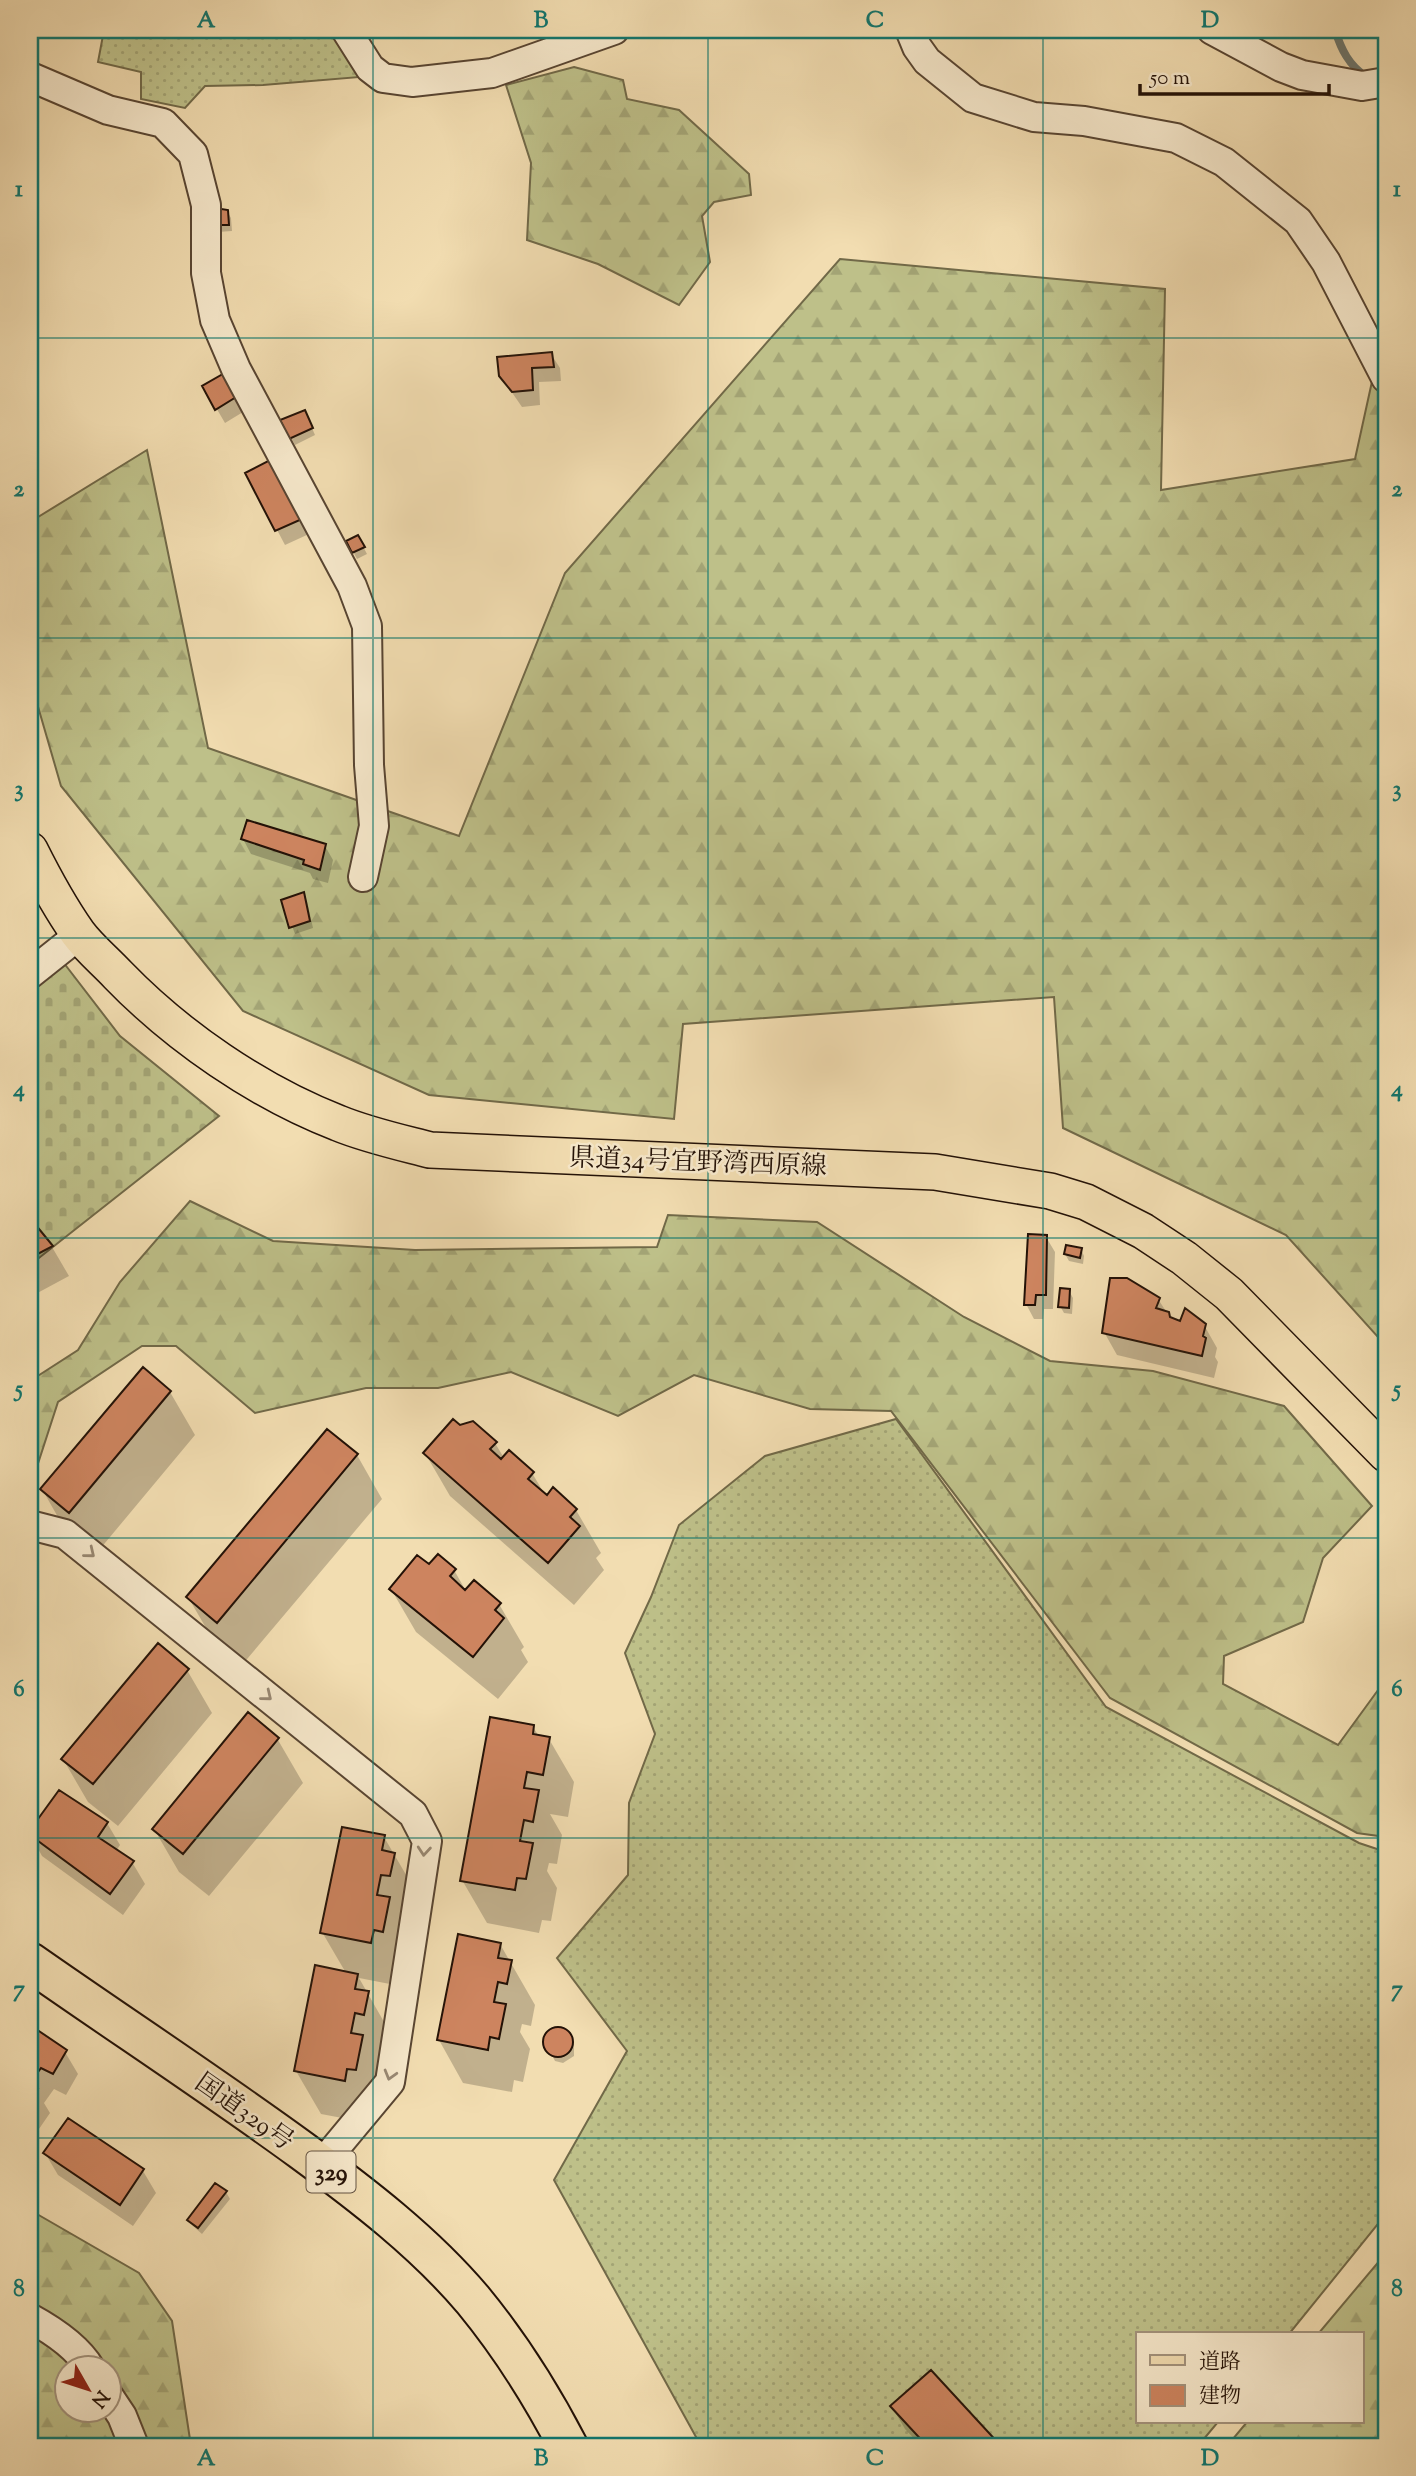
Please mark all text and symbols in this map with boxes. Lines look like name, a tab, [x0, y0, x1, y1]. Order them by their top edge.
text: A	[197, 5, 216, 38]
text: B	[534, 5, 549, 38]
text: C	[866, 5, 884, 38]
text: D	[1201, 5, 1219, 38]
scale bar	[1140, 52, 1328, 96]
text: 50 m	[1149, 64, 1190, 94]
text: 1	[15, 174, 23, 207]
text: 1	[1393, 174, 1401, 207]
text: 2	[14, 474, 25, 507]
text: 2	[1392, 474, 1403, 507]
text: 3	[14, 774, 24, 807]
text: 3	[1392, 774, 1402, 807]
text: 4	[12, 1074, 25, 1107]
text: 4	[1390, 1074, 1403, 1107]
street label: 県道34号宜野湾西原線	[569, 1141, 827, 1186]
text: 5	[13, 1374, 23, 1407]
text: 5	[1391, 1374, 1401, 1407]
one-way arrow	[82, 1545, 94, 1558]
text: 6	[13, 1674, 25, 1707]
text: 6	[1391, 1674, 1403, 1707]
one-way arrow	[258, 1688, 271, 1700]
one-way arrow	[417, 1845, 432, 1856]
text: 7	[13, 1974, 25, 2007]
text: 7	[1391, 1974, 1403, 2007]
street label: 国道329号	[187, 2065, 301, 2161]
one-way arrow	[384, 2068, 398, 2080]
road number: 329	[306, 2152, 356, 2192]
text: 8	[13, 2274, 25, 2307]
text: 8	[1391, 2274, 1403, 2307]
legend	[1136, 2332, 1364, 2424]
text: 道路	[1199, 2348, 1241, 2378]
north arrow	[52, 2354, 122, 2424]
text: 建物	[1199, 2382, 1241, 2412]
text: N	[84, 2384, 115, 2413]
text: A	[197, 2443, 216, 2476]
text: B	[534, 2443, 549, 2476]
text: C	[866, 2443, 884, 2476]
text: D	[1201, 2443, 1219, 2476]

